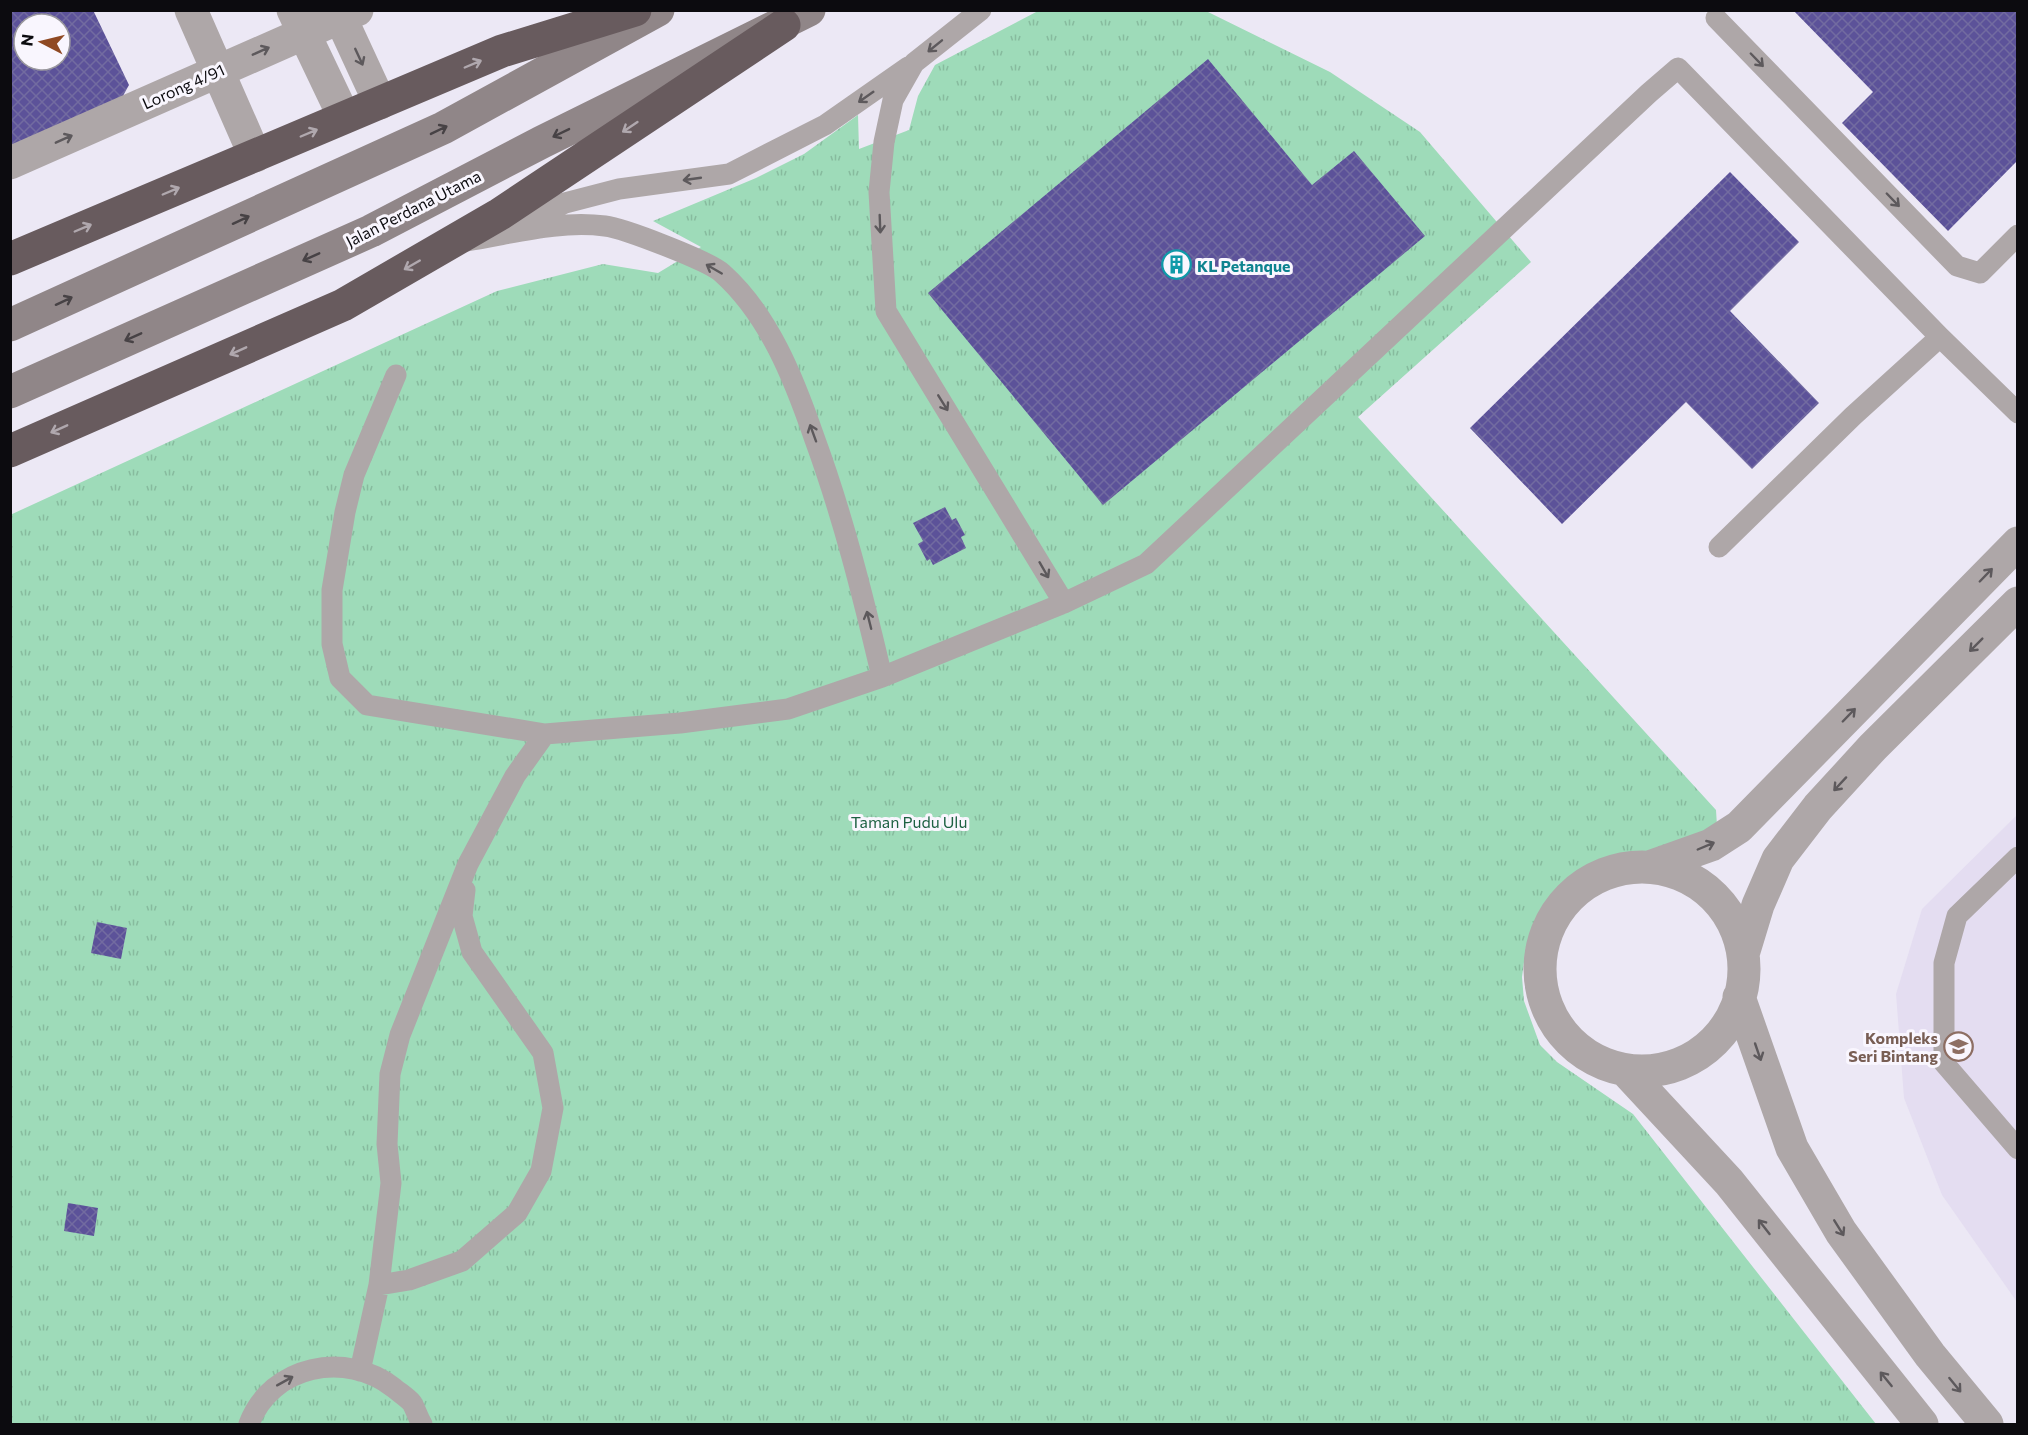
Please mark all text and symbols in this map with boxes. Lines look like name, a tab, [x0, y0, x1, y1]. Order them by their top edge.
north arrow	[12, 12, 72, 72]
text: N	[16, 33, 37, 47]
one-way arrow	[927, 40, 943, 53]
one-way arrow	[251, 45, 270, 56]
one-way arrow	[353, 47, 365, 65]
one-way arrow	[1750, 52, 1764, 67]
one-way arrow	[463, 58, 481, 69]
street label: Lorong 4/91	[139, 59, 227, 113]
one-way arrow	[858, 91, 875, 103]
one-way arrow	[623, 121, 639, 133]
one-way arrow	[429, 123, 447, 135]
one-way arrow	[300, 126, 318, 138]
one-way arrow	[553, 128, 571, 139]
one-way arrow	[54, 133, 72, 145]
street label: Jalan Perdana Utama	[342, 166, 484, 250]
one-way arrow	[682, 174, 702, 185]
one-way arrow	[162, 185, 180, 196]
one-way arrow	[1886, 192, 1900, 207]
one-way arrow	[232, 214, 250, 225]
one-way arrow	[875, 214, 886, 234]
one-way arrow	[74, 222, 92, 233]
building icon: KL Petanque	[1160, 249, 1192, 281]
one-way arrow	[303, 252, 321, 264]
place label: KL Petanque	[1197, 256, 1290, 275]
one-way arrow	[404, 259, 421, 271]
one-way arrow	[706, 263, 723, 275]
one-way arrow	[54, 295, 72, 306]
one-way arrow	[125, 332, 143, 343]
one-way arrow	[229, 346, 247, 358]
one-way arrow	[938, 394, 950, 411]
one-way arrow	[807, 424, 818, 443]
one-way arrow	[50, 425, 68, 436]
one-way arrow	[1038, 561, 1050, 578]
one-way arrow	[1978, 568, 1993, 583]
one-way arrow	[862, 611, 874, 630]
one-way arrow	[1969, 637, 1984, 652]
one-way arrow	[1842, 707, 1856, 722]
one-way arrow	[1833, 776, 1847, 791]
park label: Taman Pudu Ulu	[851, 812, 967, 831]
one-way arrow	[1697, 840, 1715, 851]
place label: Kompleks Seri Bintang	[1848, 1028, 1938, 1065]
school or university icon: Kompleks Seri Bintang	[1943, 1030, 1975, 1062]
one-way arrow	[1753, 1042, 1764, 1061]
one-way arrow	[1758, 1219, 1771, 1235]
one-way arrow	[1834, 1219, 1846, 1236]
one-way arrow	[1879, 1371, 1892, 1387]
one-way arrow	[276, 1375, 293, 1387]
one-way arrow	[1948, 1377, 1961, 1393]

